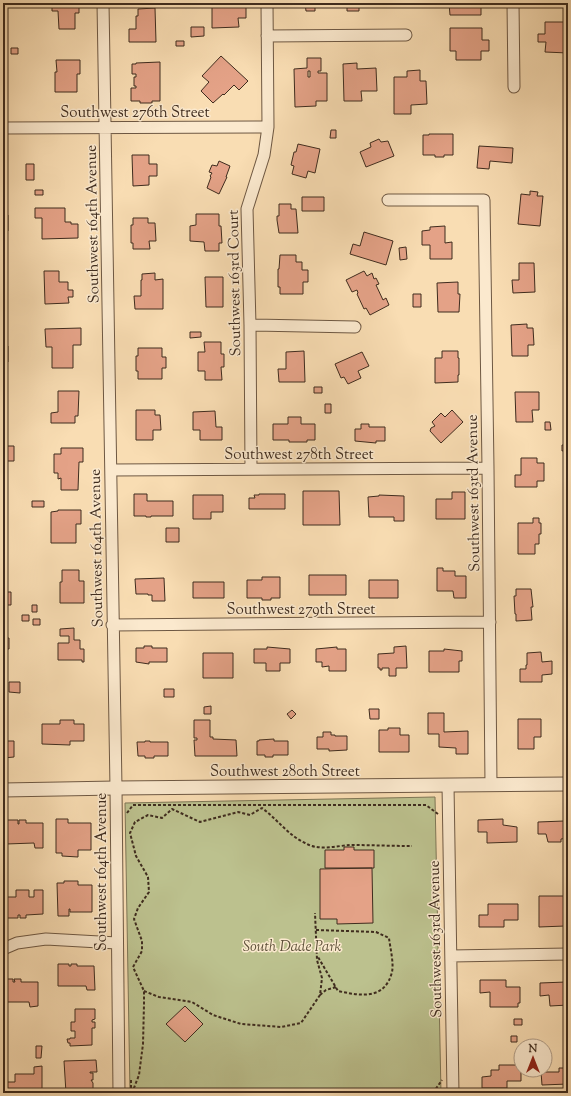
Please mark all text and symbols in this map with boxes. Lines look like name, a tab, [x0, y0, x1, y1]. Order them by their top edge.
street label: Southwest 276th Street	[60, 103, 210, 124]
street label: Southwest 164th Avenue	[82, 145, 105, 303]
street label: Southwest 163rd Court	[224, 209, 247, 356]
street label: Southwest 163rd Avenue	[463, 414, 486, 572]
street label: Southwest 278th Street	[224, 445, 374, 466]
street label: Southwest 164th Avenue	[86, 469, 109, 627]
street label: Southwest 279th Street	[227, 600, 375, 621]
street label: Southwest 280th Street	[210, 762, 360, 783]
street label: Southwest 164th Avenue	[92, 793, 113, 951]
street label: Southwest 163rd Avenue	[425, 860, 448, 1018]
park label: South Dade Park	[243, 937, 341, 958]
north arrow	[513, 1038, 553, 1078]
text: N	[528, 1041, 538, 1057]

